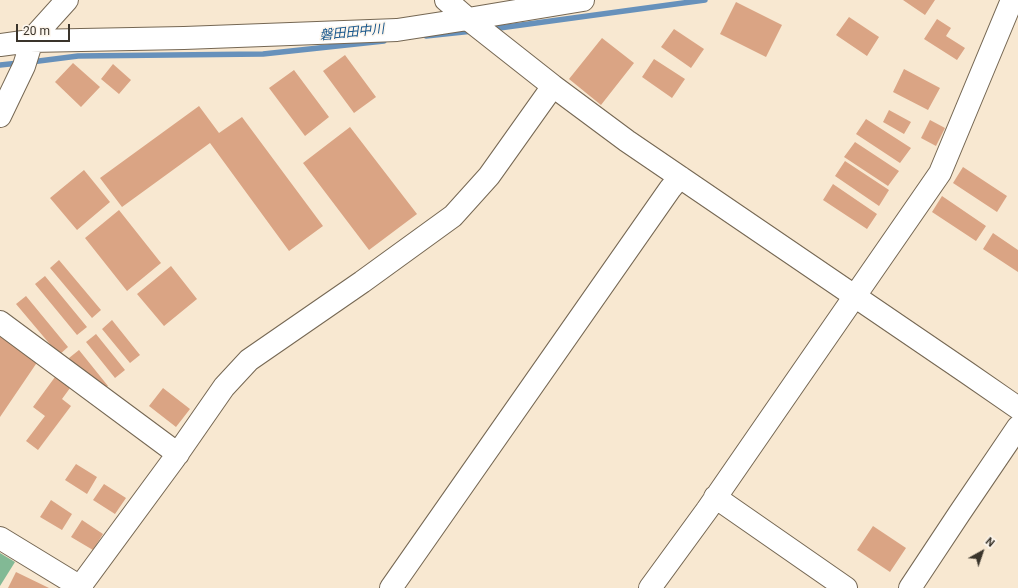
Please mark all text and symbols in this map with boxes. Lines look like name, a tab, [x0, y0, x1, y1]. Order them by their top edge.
scale bar	[18, 16, 72, 42]
water label: 磐田田中川	[319, 22, 385, 44]
text: 20 m	[23, 24, 50, 38]
north arrow	[962, 532, 1002, 572]
text: N	[983, 535, 997, 550]

